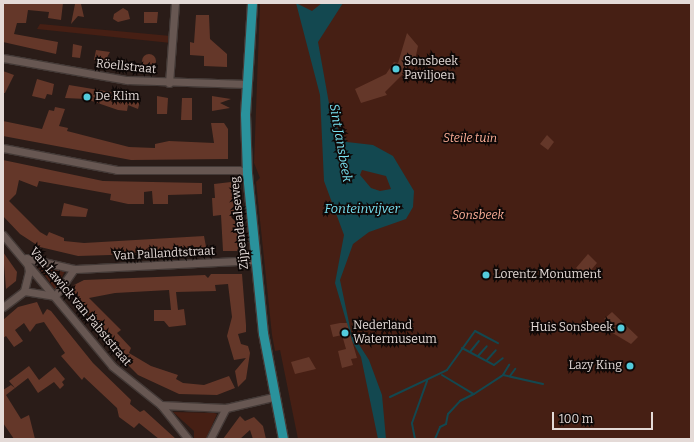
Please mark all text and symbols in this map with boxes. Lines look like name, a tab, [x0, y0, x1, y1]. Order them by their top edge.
place label: Sonsbeek Paviljoen	[404, 55, 458, 83]
street label: Röellstraat	[95, 57, 157, 77]
marker: Sonsbeek Paviljoen	[391, 64, 401, 74]
place label: De Klim	[95, 90, 139, 104]
marker: De Klim	[82, 92, 92, 102]
water label: Sint Jansbeek	[325, 103, 355, 183]
park label: Steile tuin	[443, 132, 497, 146]
street label: Zijpendaalseweg	[228, 176, 252, 270]
water label: Fonteinvijver	[324, 201, 400, 217]
park label: Sonsbeek	[452, 209, 504, 223]
street label: Van Pallandtstraat	[113, 244, 215, 264]
street label: Van Lawick van Pabststraat	[26, 245, 134, 369]
place label: Lorentz Monument	[494, 268, 601, 282]
marker: Lorentz Monument	[481, 270, 491, 280]
place label: Nederland Watermuseum	[353, 319, 437, 347]
place label: Huis Sonsbeek	[530, 321, 613, 335]
marker: Huis Sonsbeek	[616, 323, 626, 333]
marker: Nederland Watermuseum	[340, 328, 350, 338]
place label: Lazy King	[568, 359, 622, 373]
marker: Lazy King	[625, 361, 635, 371]
scale bar	[554, 404, 655, 430]
text: 100 m	[559, 412, 593, 426]

